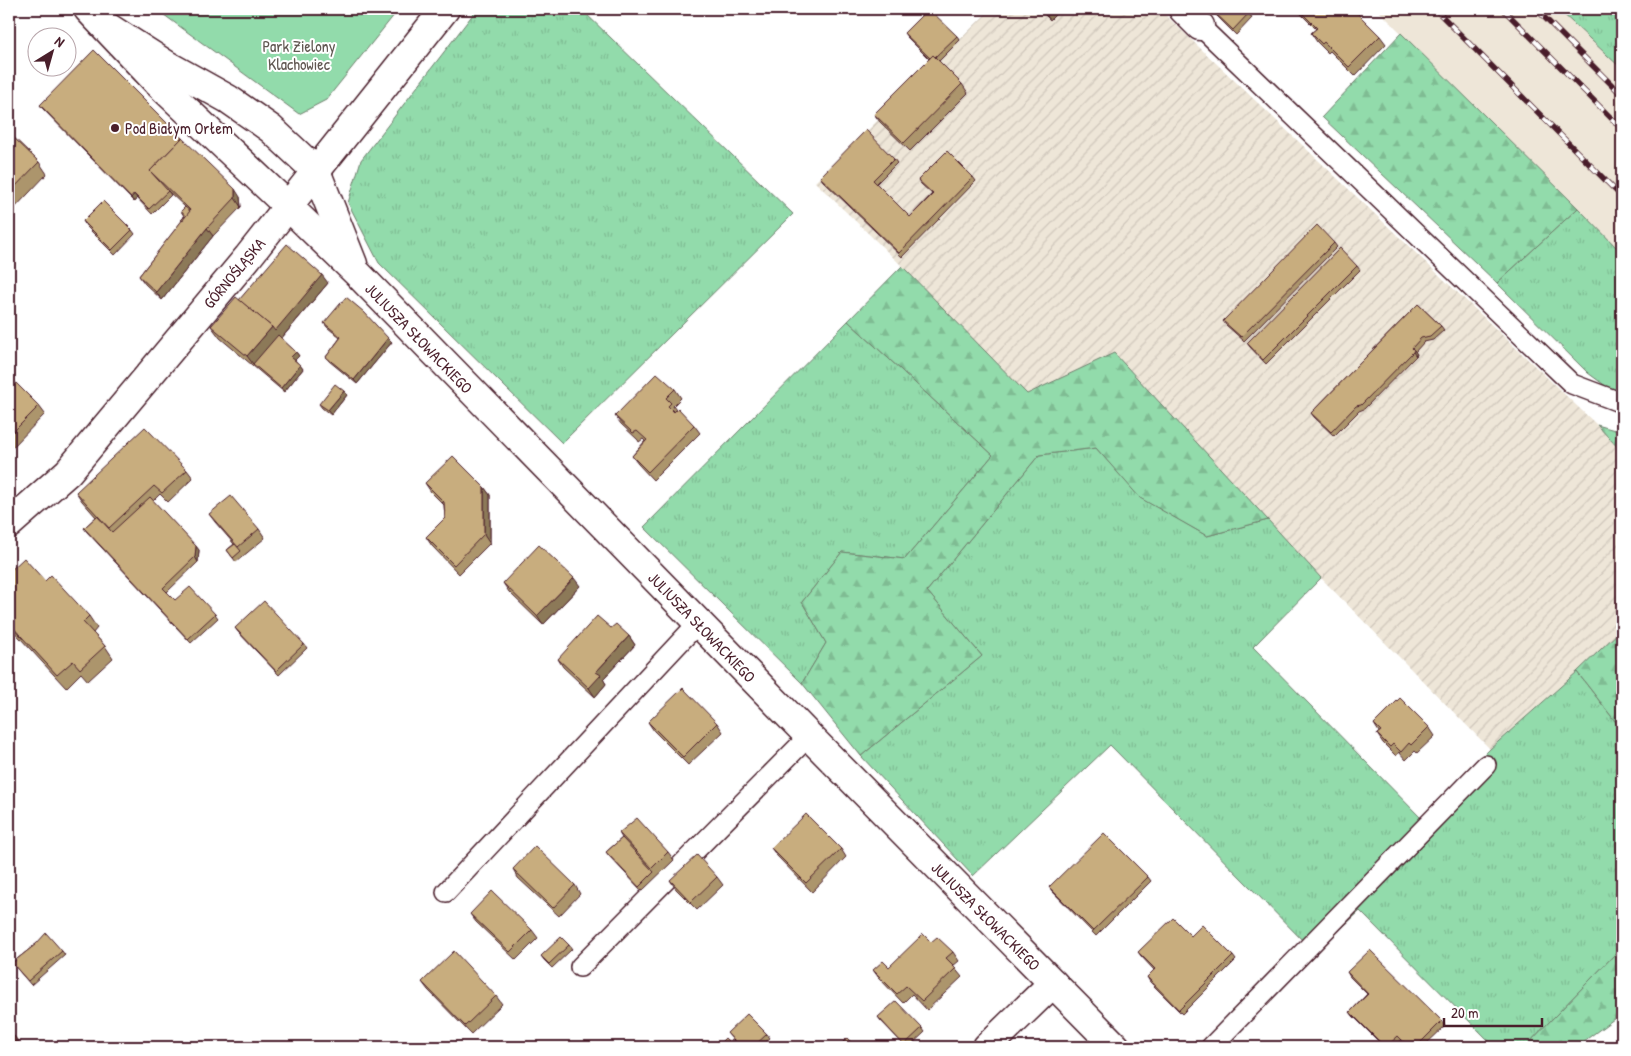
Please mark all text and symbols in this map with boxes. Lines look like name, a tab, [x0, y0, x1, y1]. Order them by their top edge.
north arrow	[28, 28, 78, 78]
text: N	[51, 31, 69, 51]
park label: Park Zielony Klachowiec	[262, 35, 336, 75]
place label: Pod Białym Orłem	[125, 117, 233, 139]
marker: Pod Białym Orłem	[109, 122, 121, 134]
street label: GÓRNOŚLĄSKA	[198, 233, 270, 313]
street label: JULIUSZA SŁOWACKIEGO	[360, 278, 478, 398]
street label: JULIUSZA SŁOWACKIEGO	[643, 567, 761, 687]
street label: JULIUSZA SŁOWACKIEGO	[927, 857, 1045, 975]
scale bar	[1444, 996, 1541, 1028]
text: 20 m	[1451, 1002, 1478, 1023]

